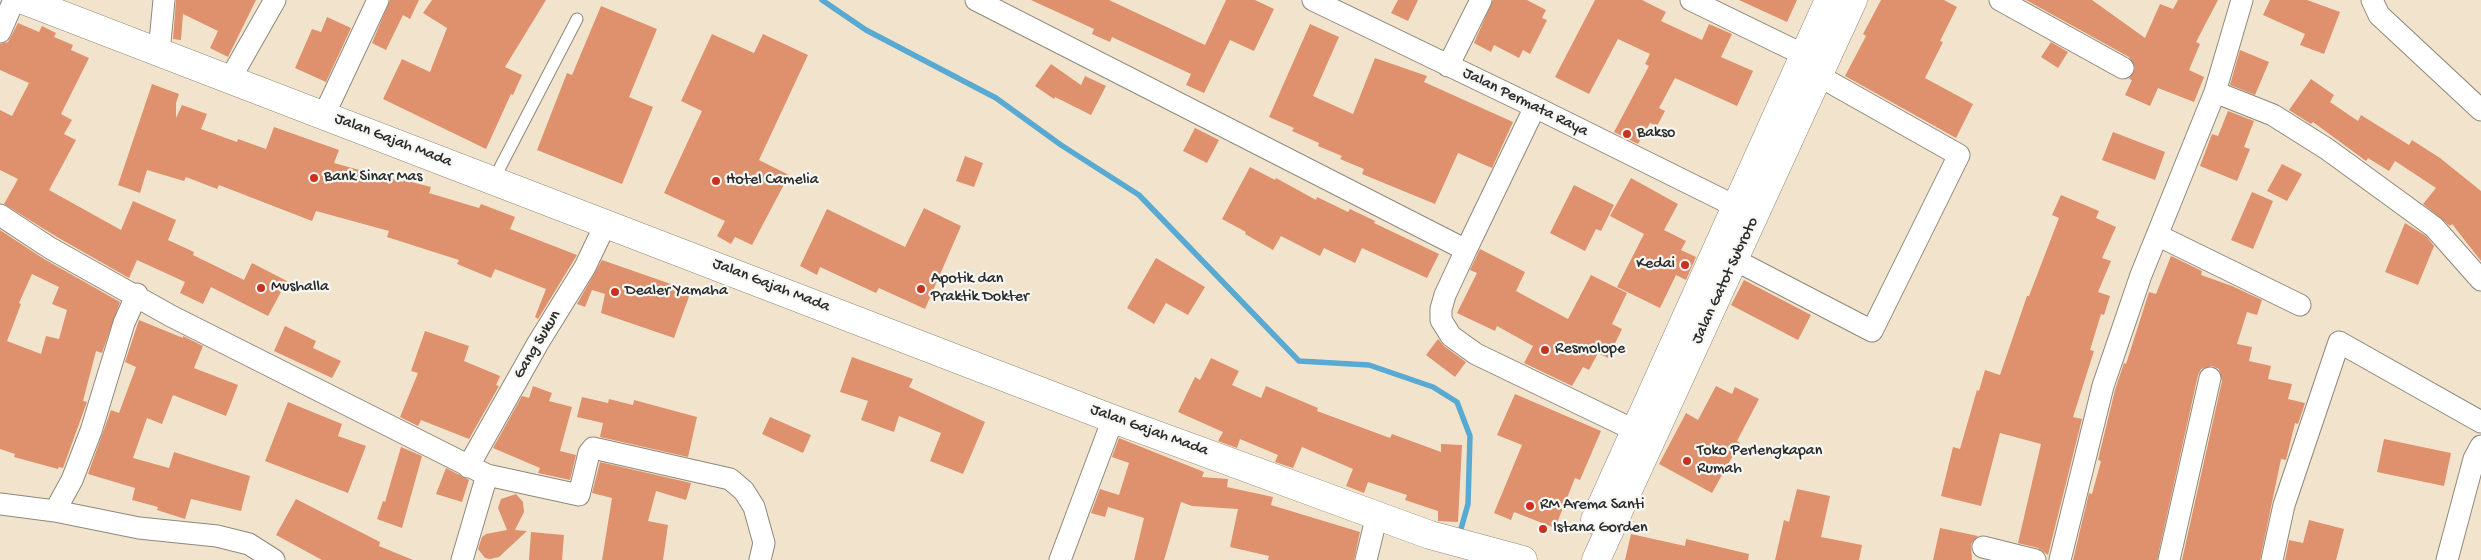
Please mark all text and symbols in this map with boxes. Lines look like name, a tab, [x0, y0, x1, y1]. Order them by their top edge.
street label: Jalan Permata Raya	[1459, 64, 1591, 142]
street label: Jalan Gajah Mada	[332, 110, 454, 172]
place label: Bakso	[1637, 124, 1675, 144]
marker: Bakso	[1621, 128, 1633, 140]
place label: Bank Sinar Mas	[324, 168, 422, 188]
place label: Hotel Camelia	[726, 171, 819, 191]
marker: Bank Sinar Mas	[308, 172, 320, 184]
marker: Hotel Camelia	[710, 175, 722, 187]
street label: Jalan Gatot Subroto	[1688, 215, 1764, 347]
street label: Jalan Gajah Mada	[710, 255, 832, 317]
place label: Kedai	[1636, 255, 1675, 275]
marker: Kedai	[1679, 259, 1691, 271]
place label: Apotik dan Praktik Dokter	[931, 270, 1029, 308]
place label: Mushalla	[271, 278, 329, 298]
marker: Mushalla	[255, 282, 267, 294]
place label: Dealer Yamaha	[625, 282, 728, 302]
marker: Apotik dan Praktik Dokter	[915, 283, 927, 295]
marker: Dealer Yamaha	[609, 286, 621, 298]
street label: Gang Sukun	[510, 307, 566, 383]
place label: Resmolope	[1555, 340, 1625, 360]
marker: Resmolope	[1539, 344, 1551, 356]
street label: Jalan Gajah Mada	[1087, 401, 1211, 461]
place label: Toko Perlengkapan Rumah	[1697, 442, 1822, 480]
marker: Toko Perlengkapan Rumah	[1681, 455, 1693, 467]
place label: RM Arema Santi	[1540, 496, 1645, 516]
marker: RM Arema Santi	[1524, 500, 1536, 512]
place label: Istana Gorden	[1553, 519, 1648, 539]
marker: Istana Gorden	[1537, 523, 1549, 535]

